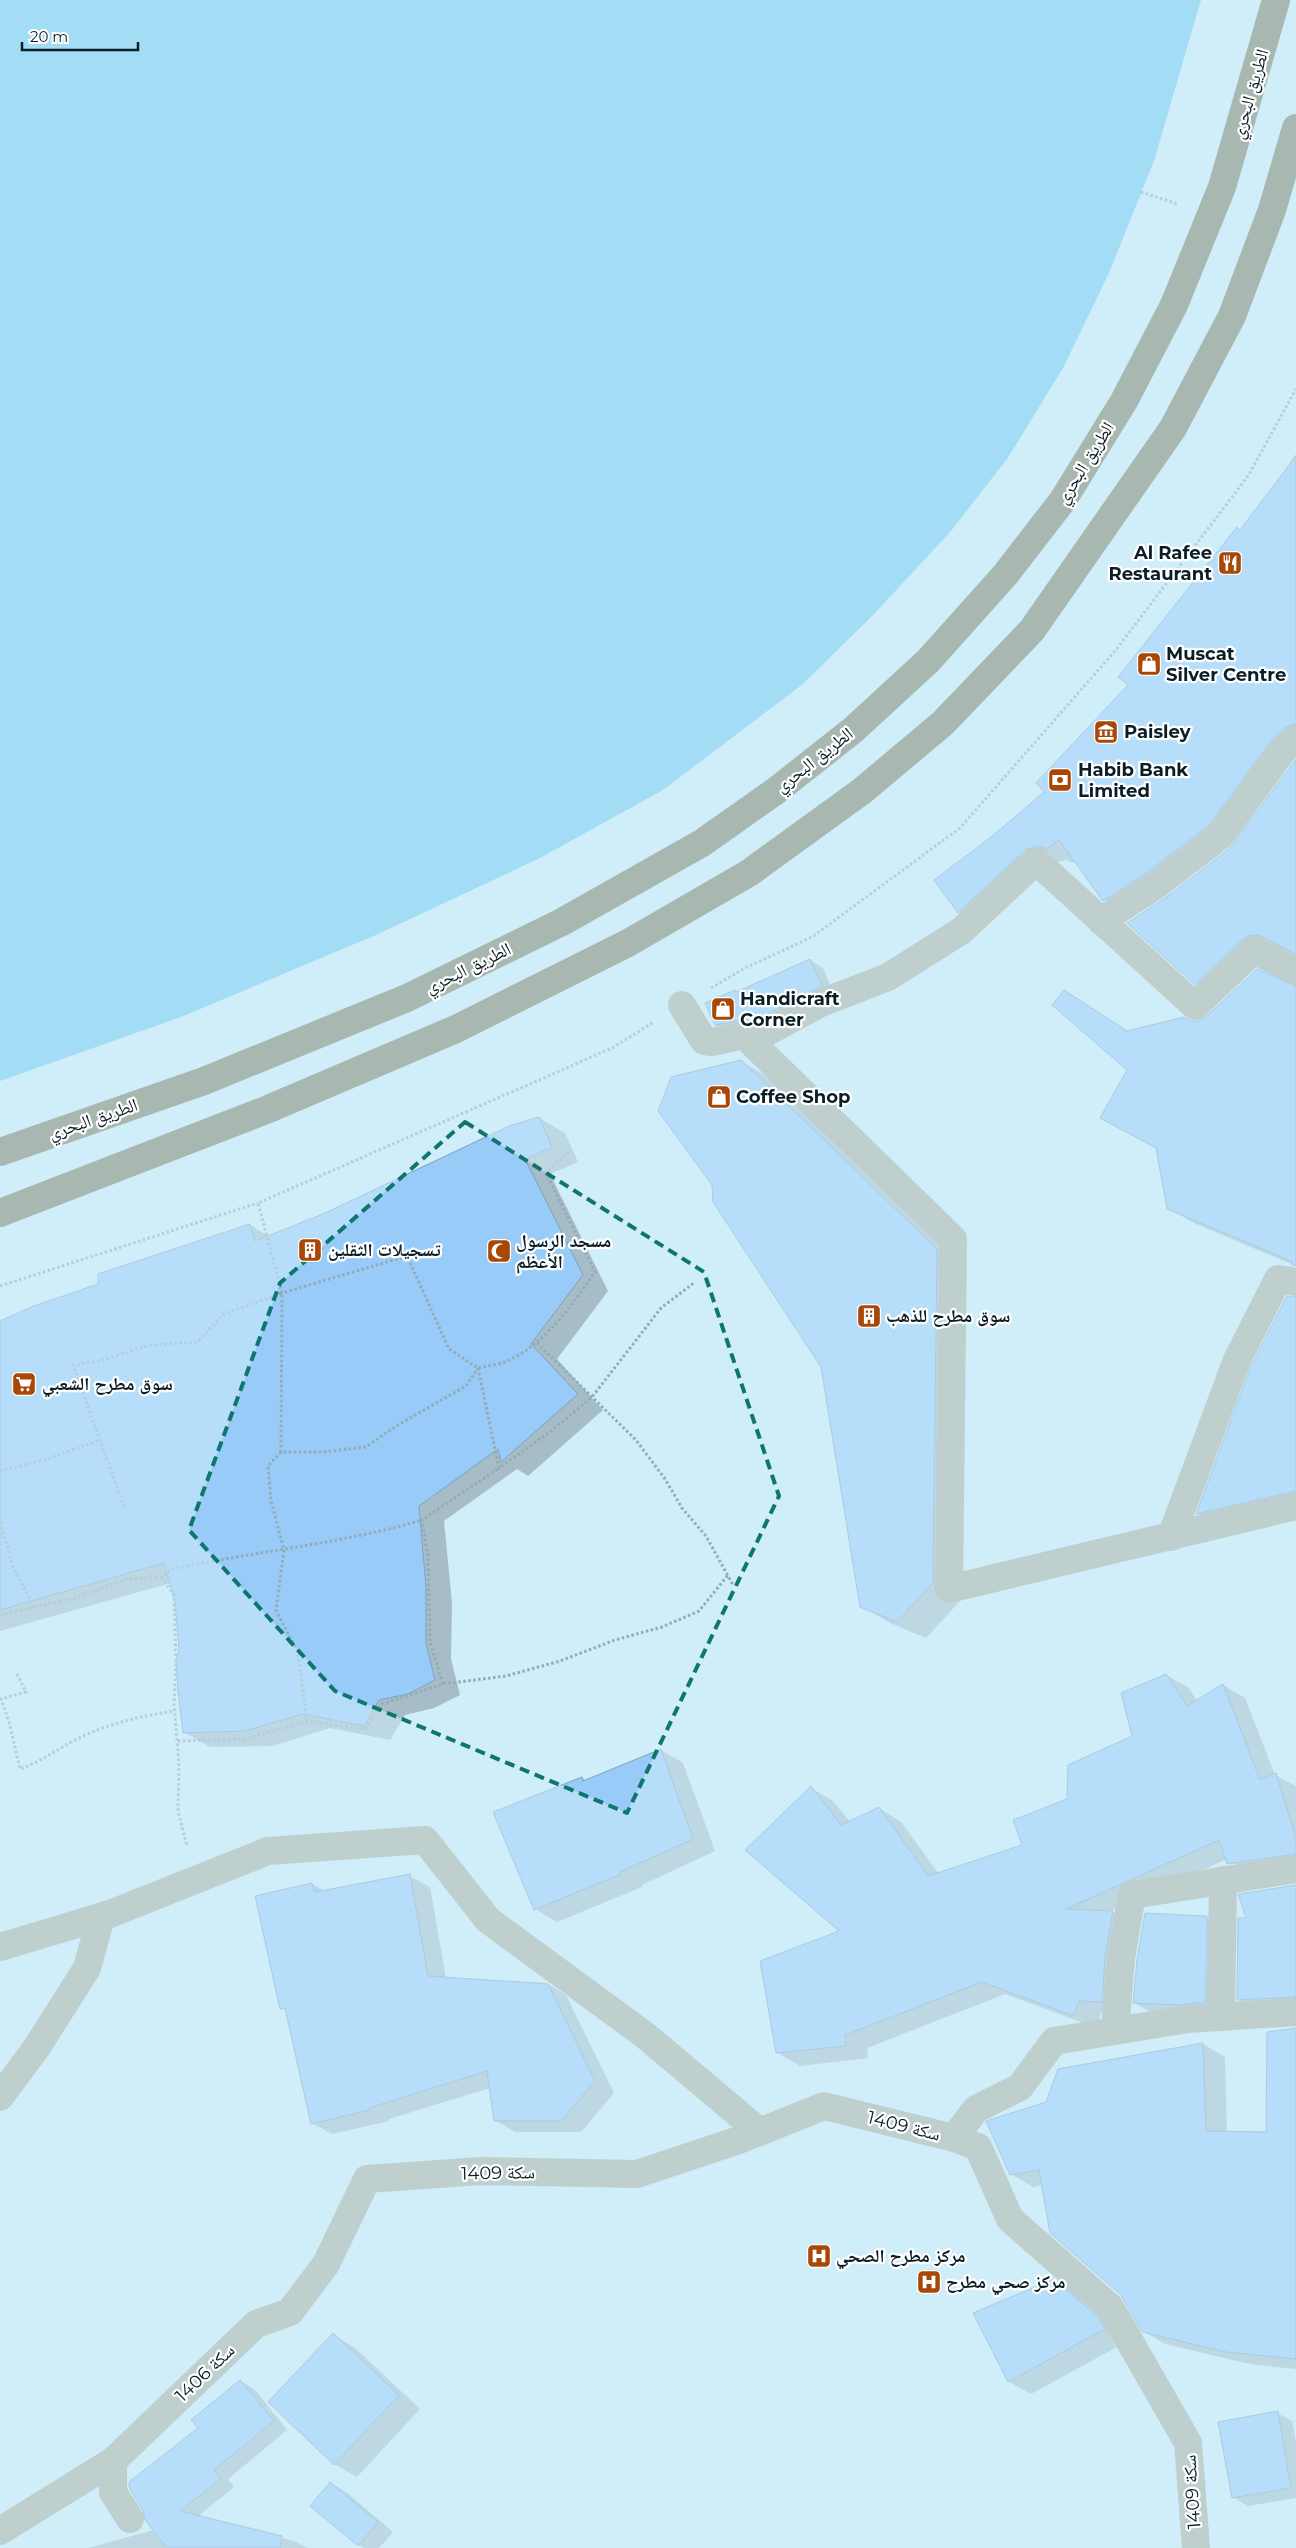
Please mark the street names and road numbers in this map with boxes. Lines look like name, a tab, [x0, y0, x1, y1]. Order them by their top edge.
street label: الطريق البحري	[1227, 46, 1277, 143]
street label: الطريق البحري	[1051, 418, 1122, 510]
street label: الطريق البحري	[771, 723, 860, 800]
street label: الطريق البحري	[421, 938, 516, 1001]
street label: الطريق البحري	[46, 1093, 142, 1148]
street label: 1409 سكة	[865, 2106, 943, 2146]
street label: 1409 سكة	[461, 2161, 535, 2185]
street label: 1406 سكة	[171, 2339, 239, 2407]
street label: 1409 سكة	[1178, 2454, 1206, 2530]

